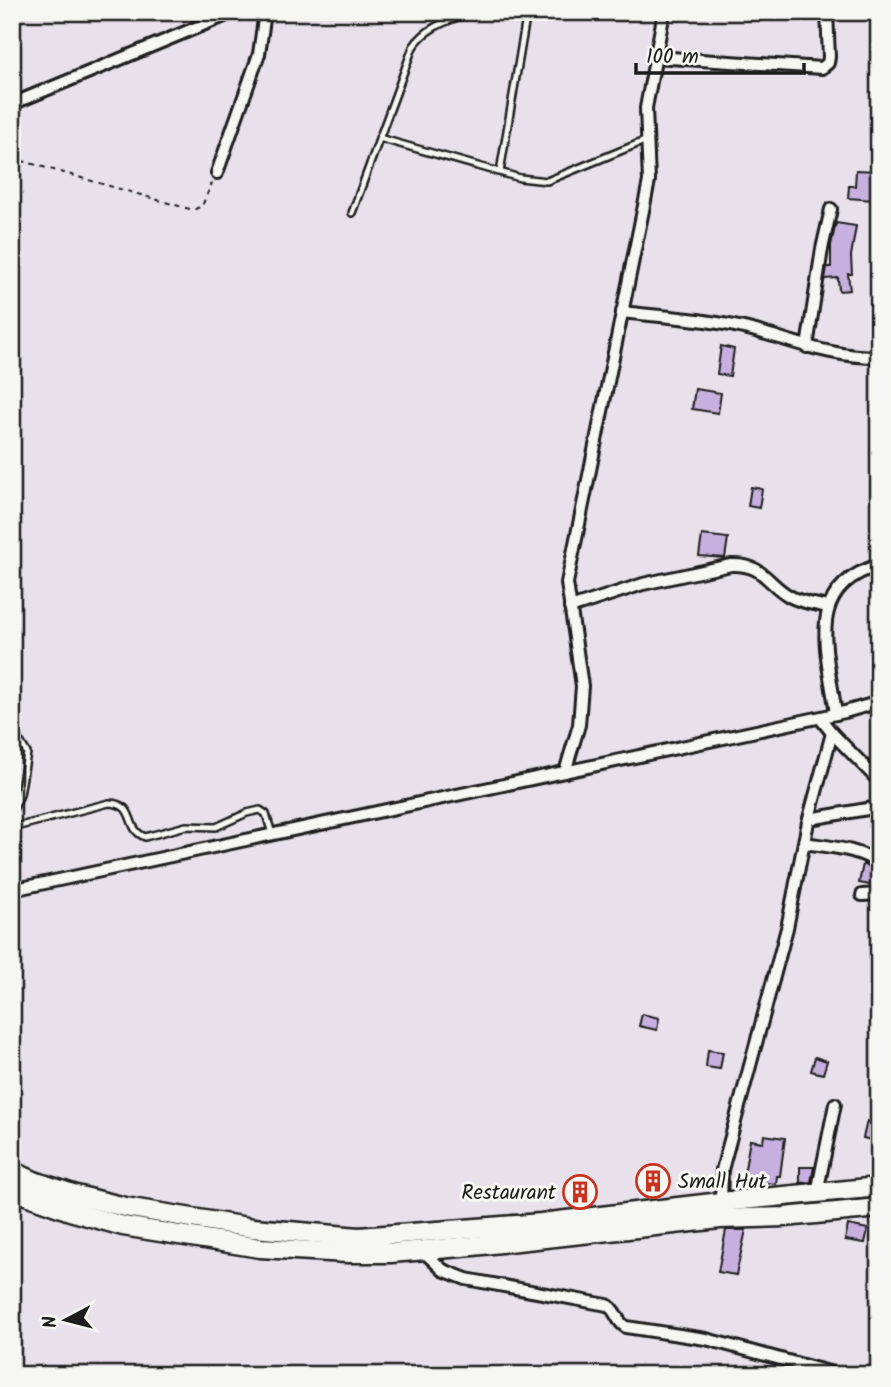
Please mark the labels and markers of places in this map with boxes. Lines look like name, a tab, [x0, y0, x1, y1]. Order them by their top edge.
building icon: Small Hut	[634, 1162, 672, 1200]
place label: Small Hut	[678, 1166, 768, 1199]
building icon: Restaurant	[561, 1173, 599, 1211]
place label: Restaurant	[461, 1177, 557, 1210]

